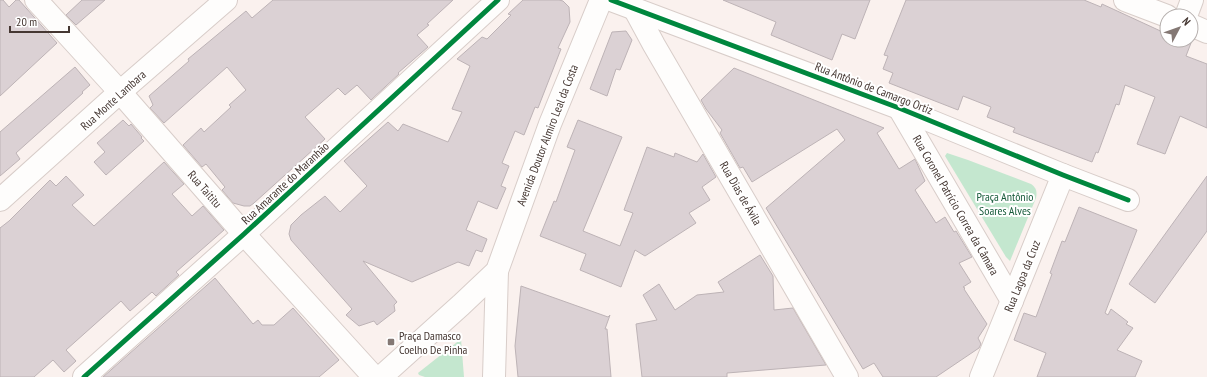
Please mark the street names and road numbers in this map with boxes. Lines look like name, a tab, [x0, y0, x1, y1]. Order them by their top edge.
street label: Rua Antônio de Camargo Ortiz	[813, 59, 935, 117]
street label: Avenida Doutor Almiro Leal da Costa	[513, 62, 581, 208]
street label: Rua Monte Lambara	[77, 67, 149, 133]
street label: Rua Coronel Patrício Correa da Câmara	[910, 132, 1002, 278]
street label: Rua Amarante do Maranhão	[238, 139, 332, 227]
street label: Rua Dias de Ávila	[717, 158, 765, 228]
street label: Rua Taititu	[185, 167, 225, 211]
street label: Rua Lagoa da Cruz	[1001, 238, 1043, 314]

